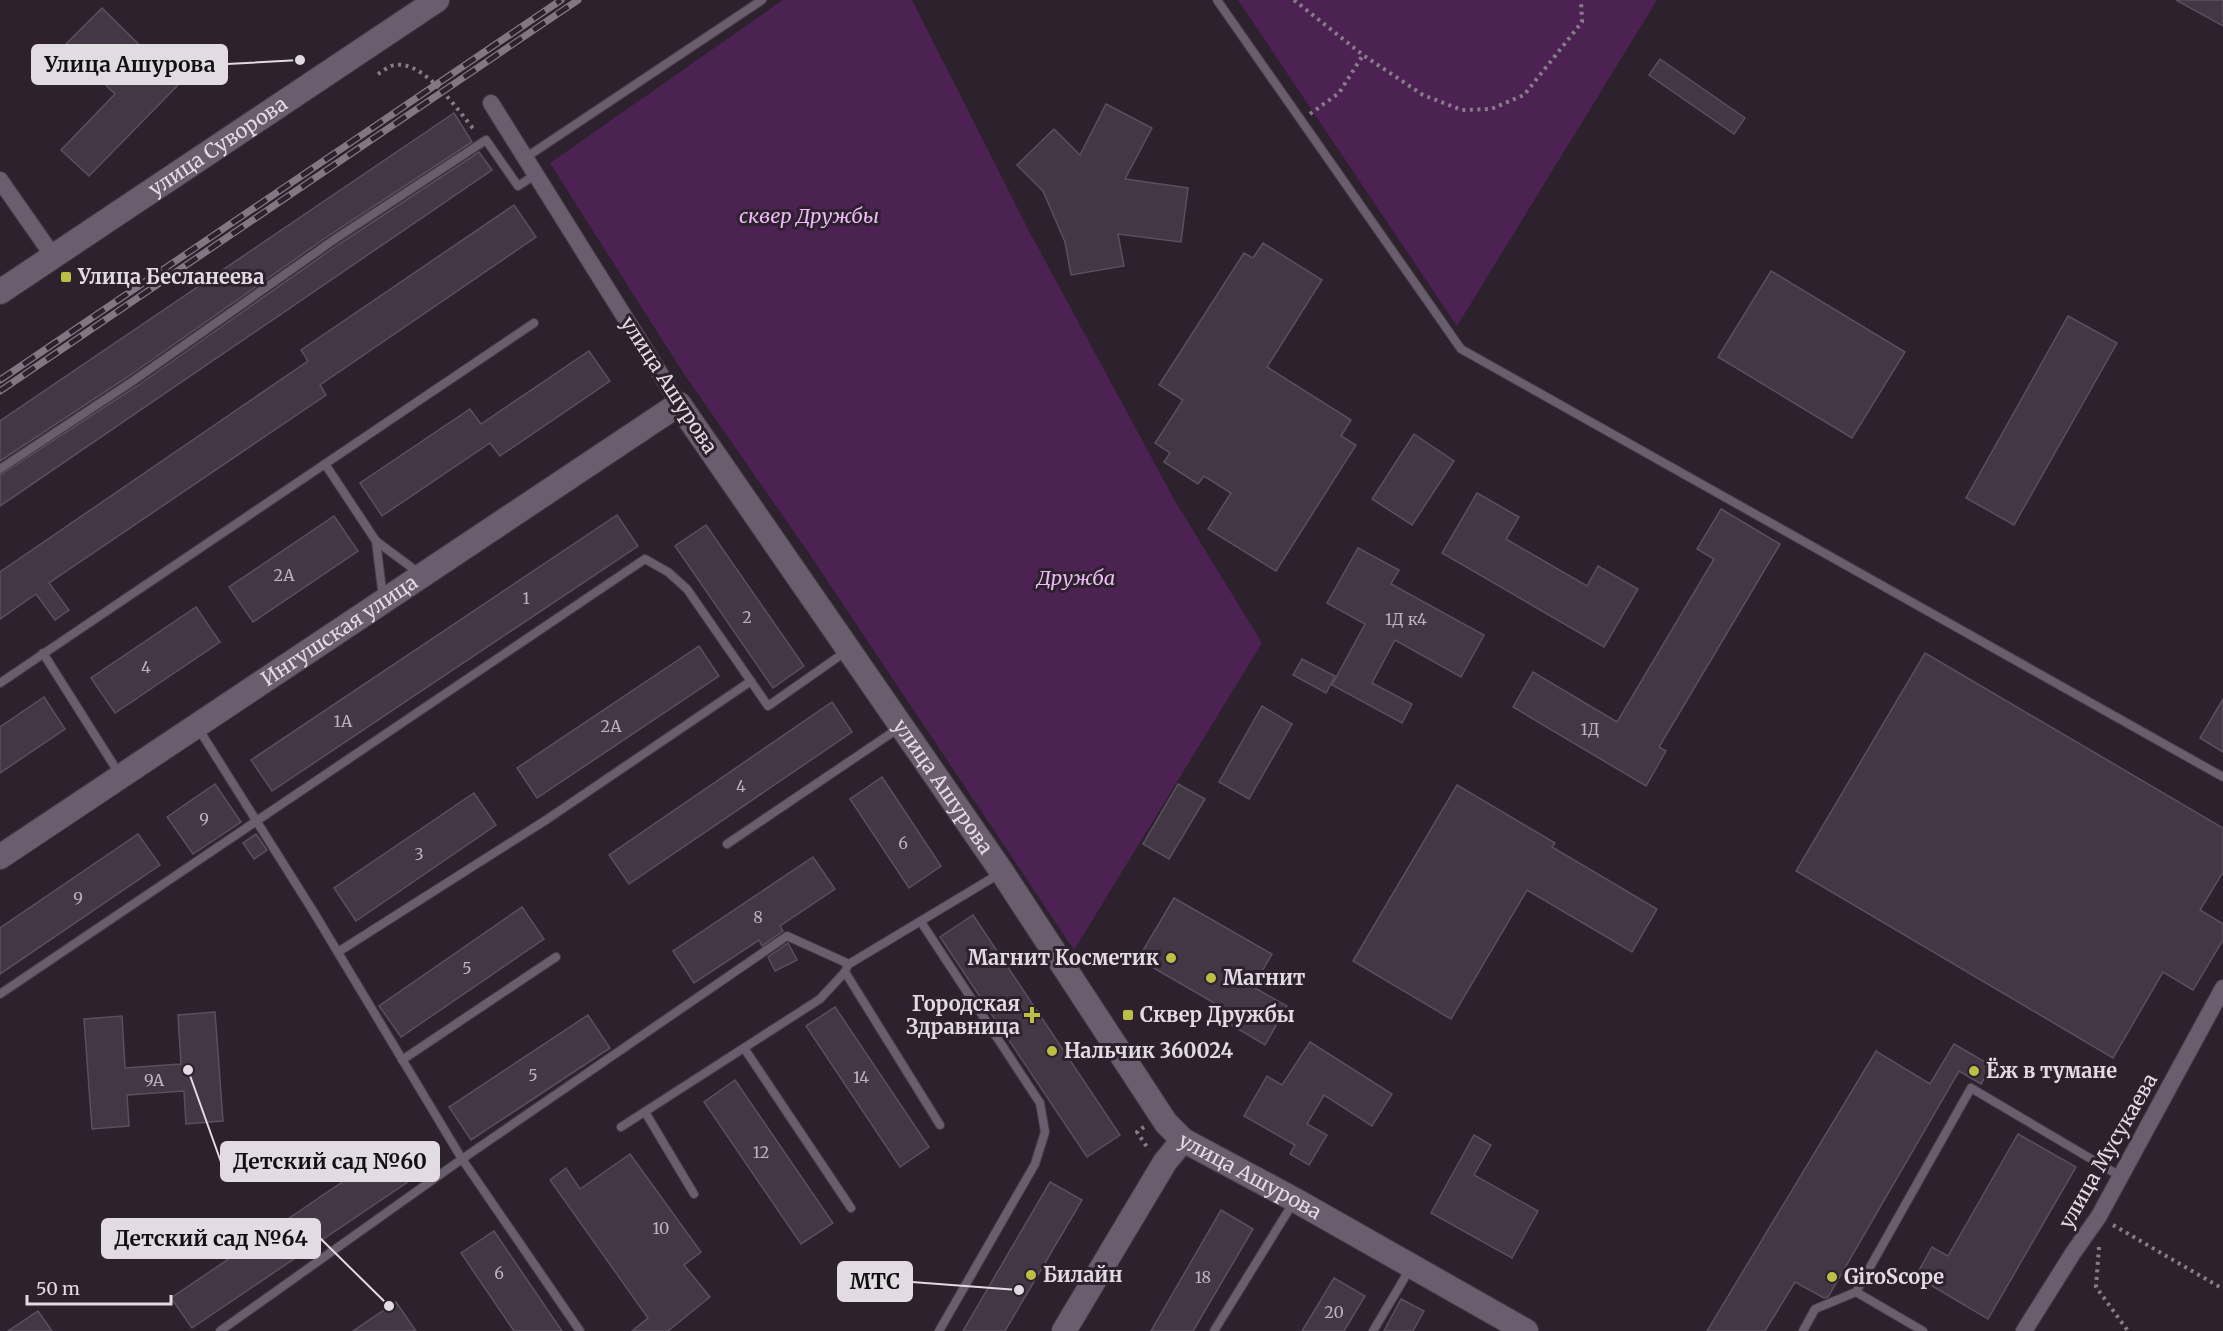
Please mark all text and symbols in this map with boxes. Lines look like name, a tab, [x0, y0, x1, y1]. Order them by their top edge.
callout: Улица Ашурова	[32, 45, 227, 84]
text: Улица Ашурова	[44, 51, 216, 78]
street label: улица Суворова	[143, 91, 292, 201]
park label: сквер Дружбы	[739, 203, 879, 228]
place label: Улица Бесланеева	[77, 264, 264, 289]
marker: Улица Бесланеева	[59, 270, 73, 284]
street label: улица Ашурова	[616, 311, 723, 458]
house number: 2А	[274, 565, 295, 585]
park label: Дружба	[1035, 565, 1115, 590]
street label: Ингушская улица	[256, 569, 422, 691]
house number: 1	[522, 588, 530, 608]
house number: 2	[742, 607, 752, 627]
house number: 1Д к4	[1385, 609, 1427, 629]
house number: 4	[141, 657, 151, 677]
house number: 1А	[334, 711, 353, 731]
street label: улица Ашурова	[888, 714, 999, 859]
house number: 2А	[601, 716, 622, 736]
house number: 1Д	[1581, 719, 1599, 739]
house number: 4	[736, 776, 746, 796]
house number: 9	[199, 809, 209, 829]
house number: 6	[898, 833, 908, 853]
house number: 3	[414, 844, 424, 864]
house number: 9	[73, 888, 83, 908]
house number: 8	[753, 907, 763, 927]
place label: Магнит Косметик	[968, 945, 1160, 970]
marker: Магнит Косметик	[1164, 951, 1178, 965]
house number: 5	[462, 958, 472, 978]
place label: Магнит	[1223, 965, 1305, 990]
marker: Магнит	[1204, 971, 1218, 985]
place label: Городская Здравница	[906, 991, 1020, 1039]
place label: Сквер Дружбы	[1140, 1002, 1295, 1027]
marker: Городская Здравница	[1025, 1008, 1039, 1022]
marker: Сквер Дружбы	[1121, 1008, 1135, 1022]
place label: Нальчик 360024	[1064, 1038, 1234, 1063]
marker: Нальчик 360024	[1045, 1044, 1059, 1058]
place label: Ёж в тумане	[1986, 1057, 2117, 1083]
marker: Ёж в тумане	[1967, 1064, 1981, 1078]
house number: 5	[528, 1065, 538, 1085]
house number: 14	[853, 1067, 869, 1087]
street label: улица Мусукаева	[2053, 1068, 2162, 1233]
house number: 9А	[144, 1070, 165, 1090]
street label: улица Ашурова	[1175, 1127, 1326, 1225]
callout: Детский сад №60	[221, 1142, 439, 1181]
house number: 12	[753, 1142, 769, 1162]
text: Детский сад №60	[233, 1148, 427, 1175]
house number: 10	[653, 1218, 669, 1238]
callout: Детский сад №64	[102, 1219, 320, 1258]
text: Детский сад №64	[114, 1225, 308, 1252]
callout: МТС	[838, 1262, 912, 1301]
place label: Билайн	[1043, 1262, 1123, 1287]
house number: 6	[494, 1263, 504, 1283]
place label: GiroScope	[1844, 1264, 1944, 1289]
house number: 18	[1195, 1267, 1211, 1287]
scale bar	[27, 1268, 171, 1306]
text: МТС	[850, 1268, 900, 1295]
marker: Билайн	[1024, 1268, 1038, 1282]
marker: GiroScope	[1825, 1270, 1839, 1284]
text: 50 m	[36, 1277, 80, 1300]
house number: 20	[1324, 1302, 1344, 1322]

